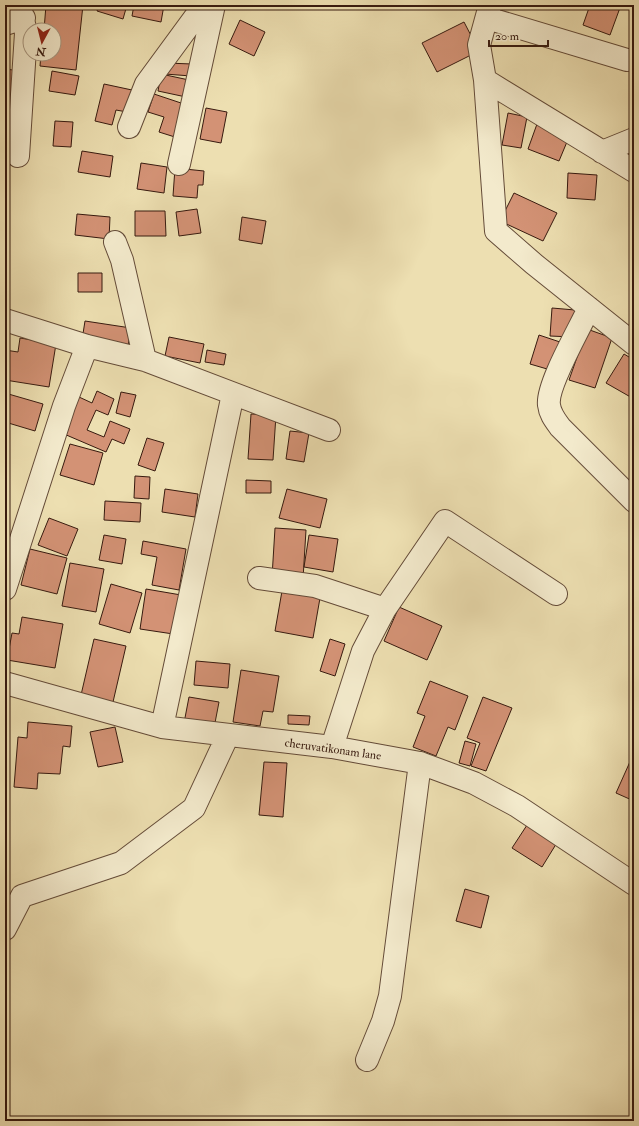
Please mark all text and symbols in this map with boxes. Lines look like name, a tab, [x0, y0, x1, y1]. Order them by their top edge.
north arrow	[22, 22, 62, 62]
scale bar	[489, 22, 548, 48]
text: 20 m	[495, 29, 520, 44]
text: N	[34, 44, 48, 59]
street label: cheruvatikonam lane	[284, 735, 382, 764]

